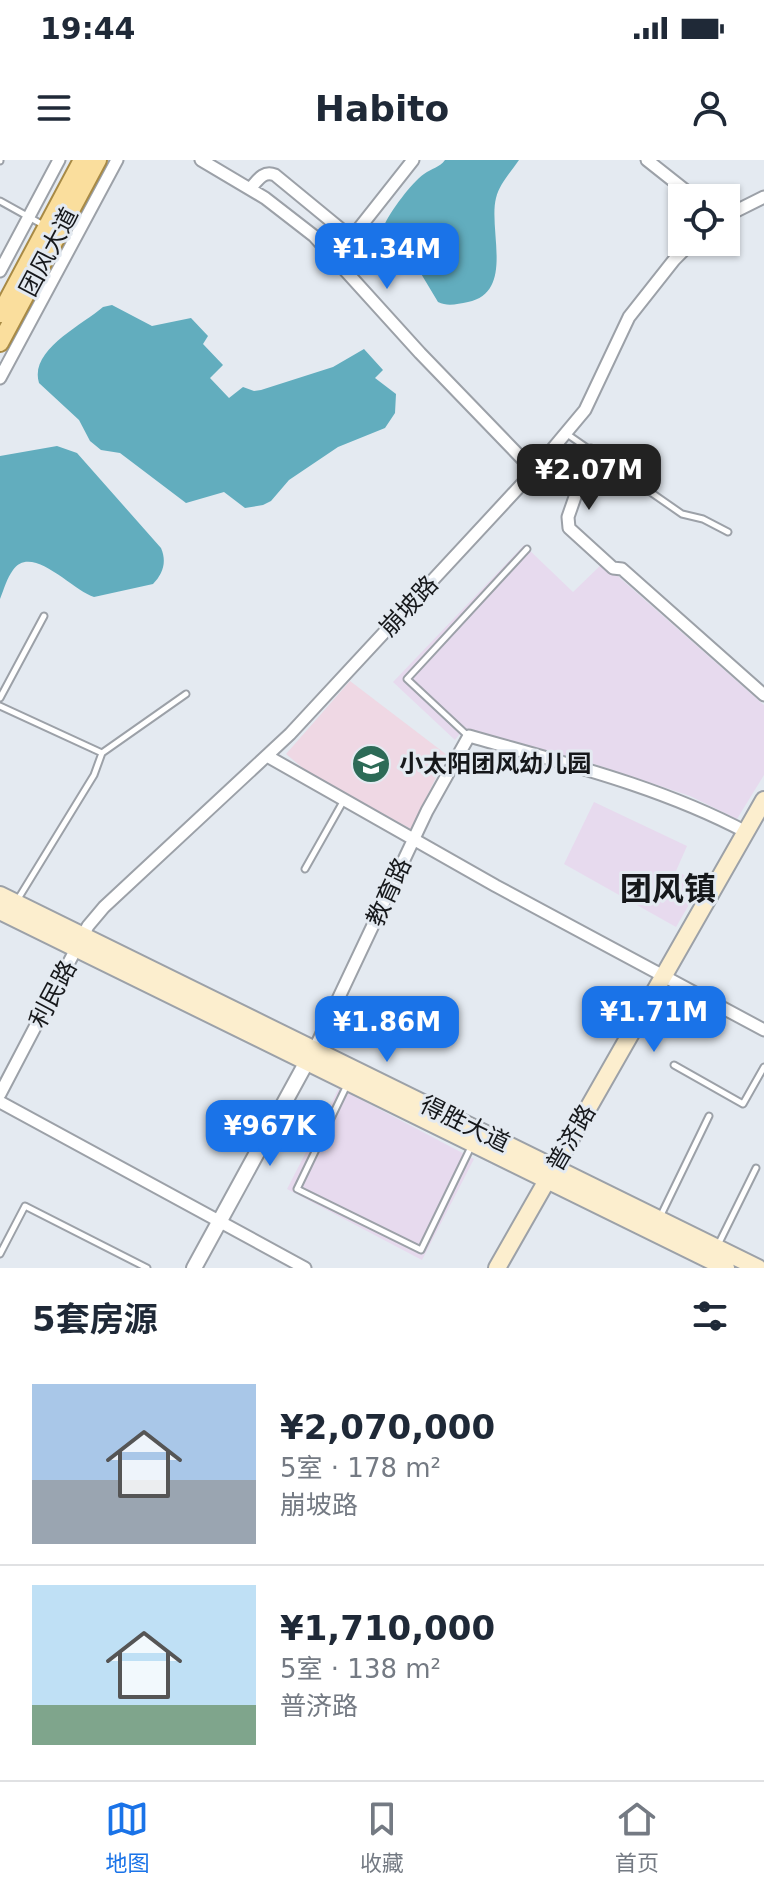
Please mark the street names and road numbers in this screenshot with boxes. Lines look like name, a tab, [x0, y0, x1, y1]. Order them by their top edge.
street label: 团风大道	[14, 203, 84, 301]
street label: 崩坡路	[374, 570, 444, 642]
street label: 教育路	[361, 853, 417, 931]
street label: 利民路	[24, 956, 82, 1032]
street label: 得胜大道	[416, 1090, 514, 1158]
street label: 普济路	[541, 1100, 601, 1176]

